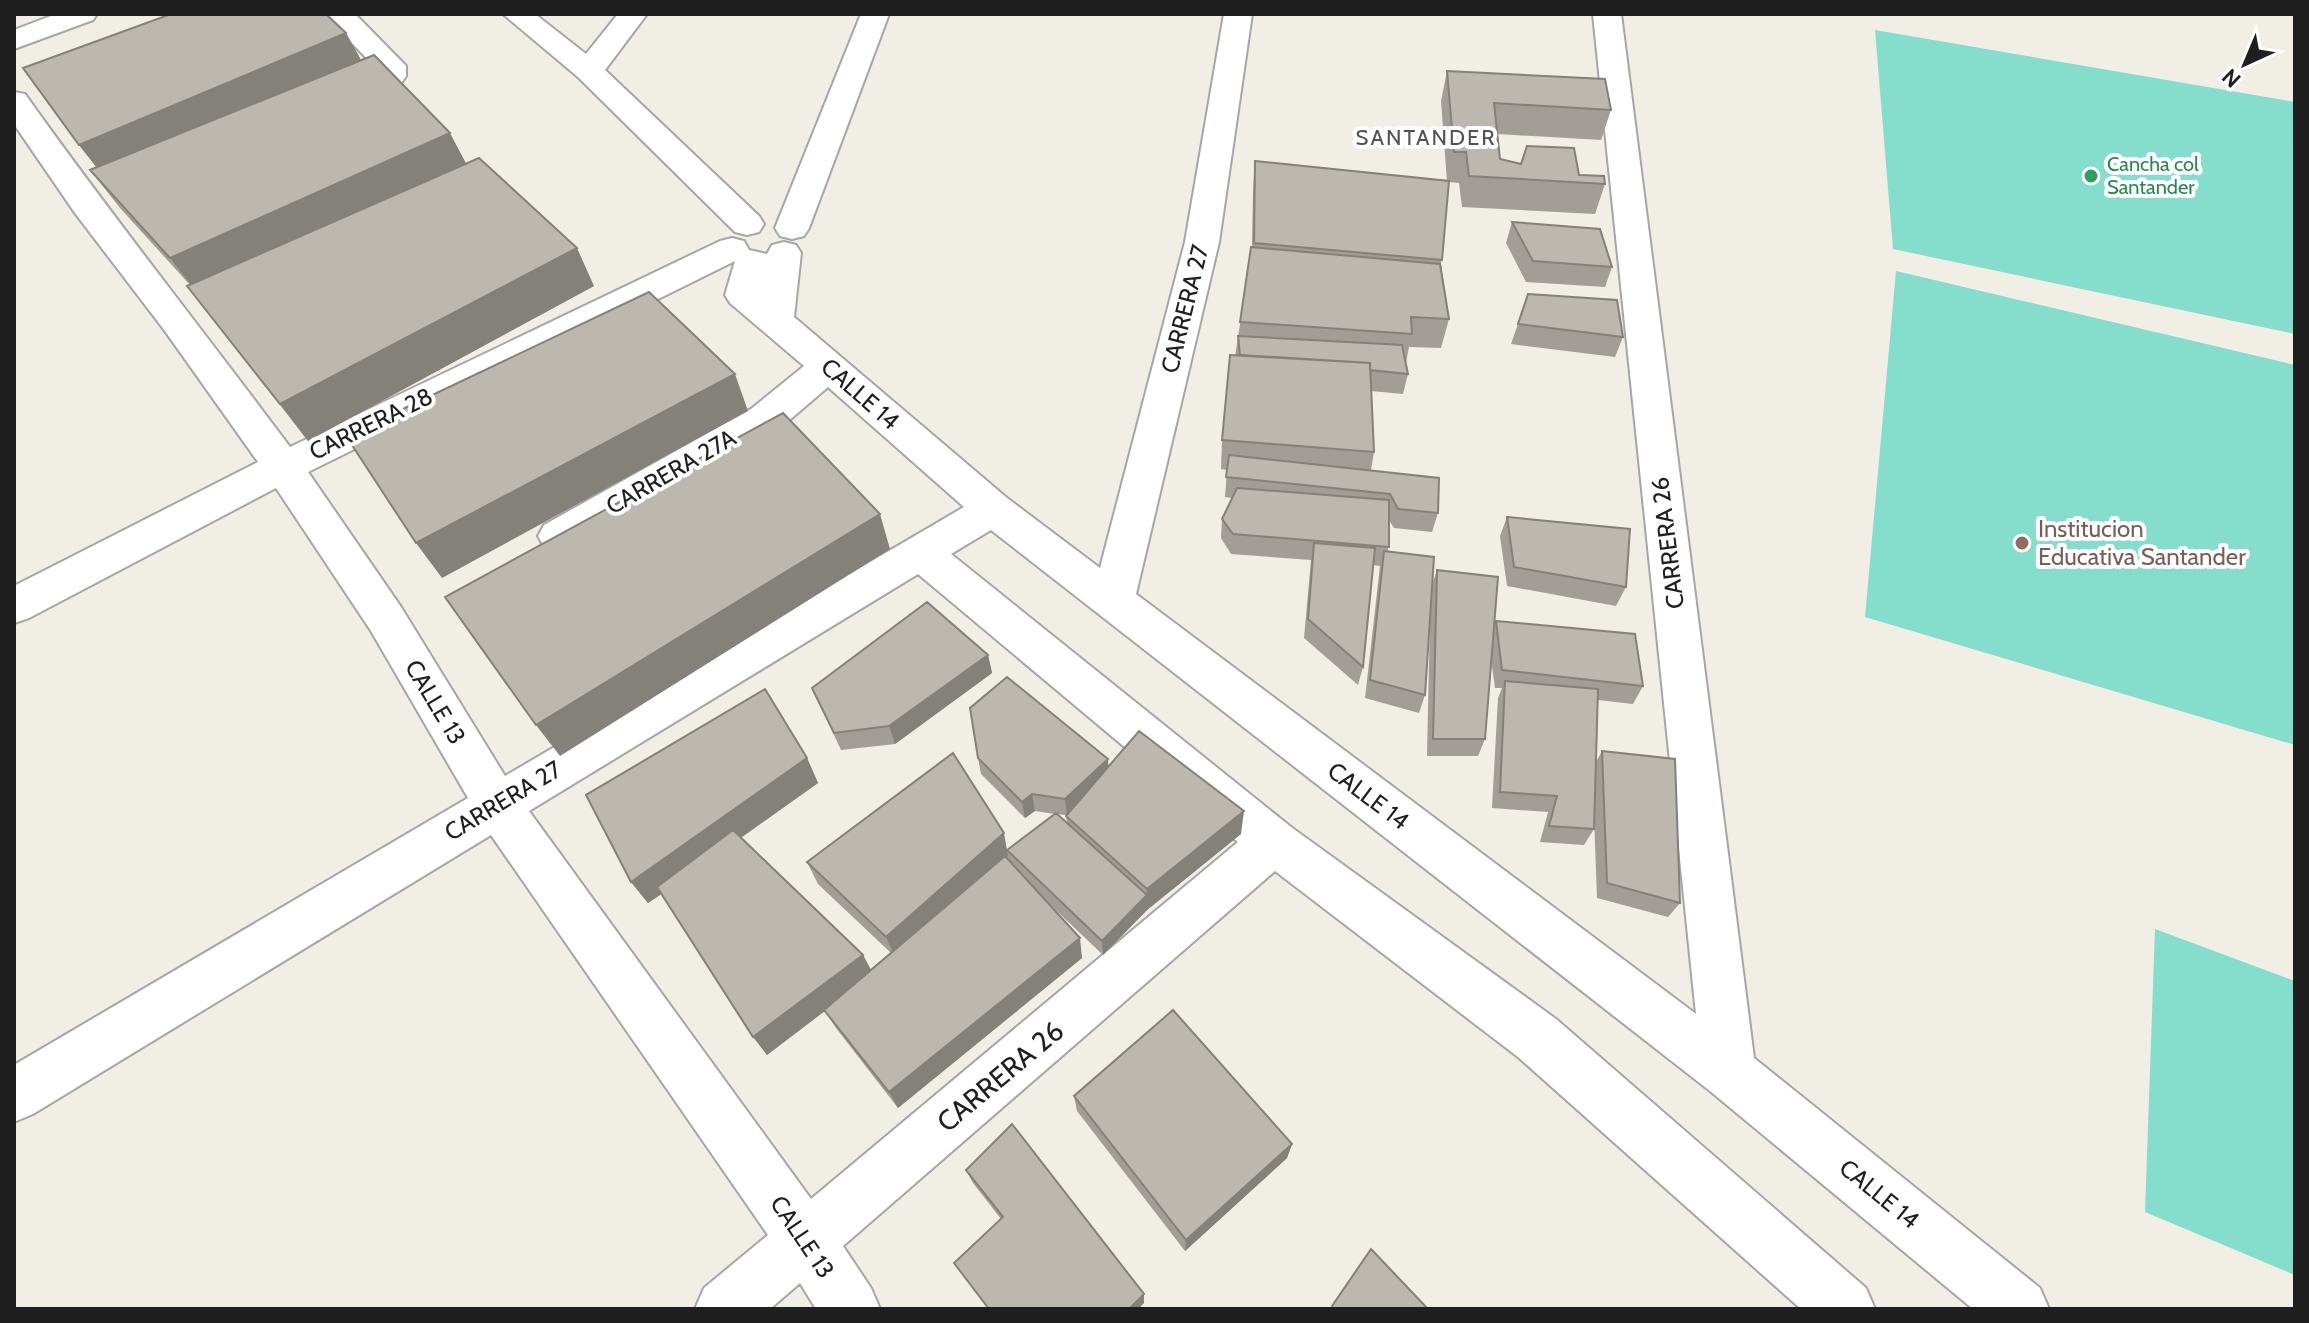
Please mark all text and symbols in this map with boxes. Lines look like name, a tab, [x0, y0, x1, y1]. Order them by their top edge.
north arrow	[2205, 24, 2285, 104]
text: N	[2216, 63, 2246, 93]
district label: SANTANDER	[1356, 124, 1496, 151]
place label: Cancha col Santander	[2107, 152, 2199, 199]
marker: Cancha col Santander	[2082, 167, 2100, 185]
street label: CARRERA 27	[1155, 242, 1214, 376]
street label: CALLE 14	[815, 352, 905, 435]
street label: CARRERA 28	[304, 381, 437, 466]
street label: CARRERA 27A	[601, 423, 741, 520]
street label: CARRERA 26	[1645, 475, 1690, 611]
place label: Institucion Educativa Santander	[2038, 514, 2246, 571]
marker: Institucion Educativa Santander	[2013, 534, 2031, 552]
street label: CALLE 13	[399, 654, 472, 749]
street label: CARRERA 27	[439, 754, 566, 847]
street label: CALLE 14	[1322, 756, 1415, 836]
street label: CARRERA 26	[930, 1013, 1070, 1139]
street label: CALLE 14	[1834, 1153, 1925, 1235]
street label: CALLE 13	[764, 1190, 840, 1283]

